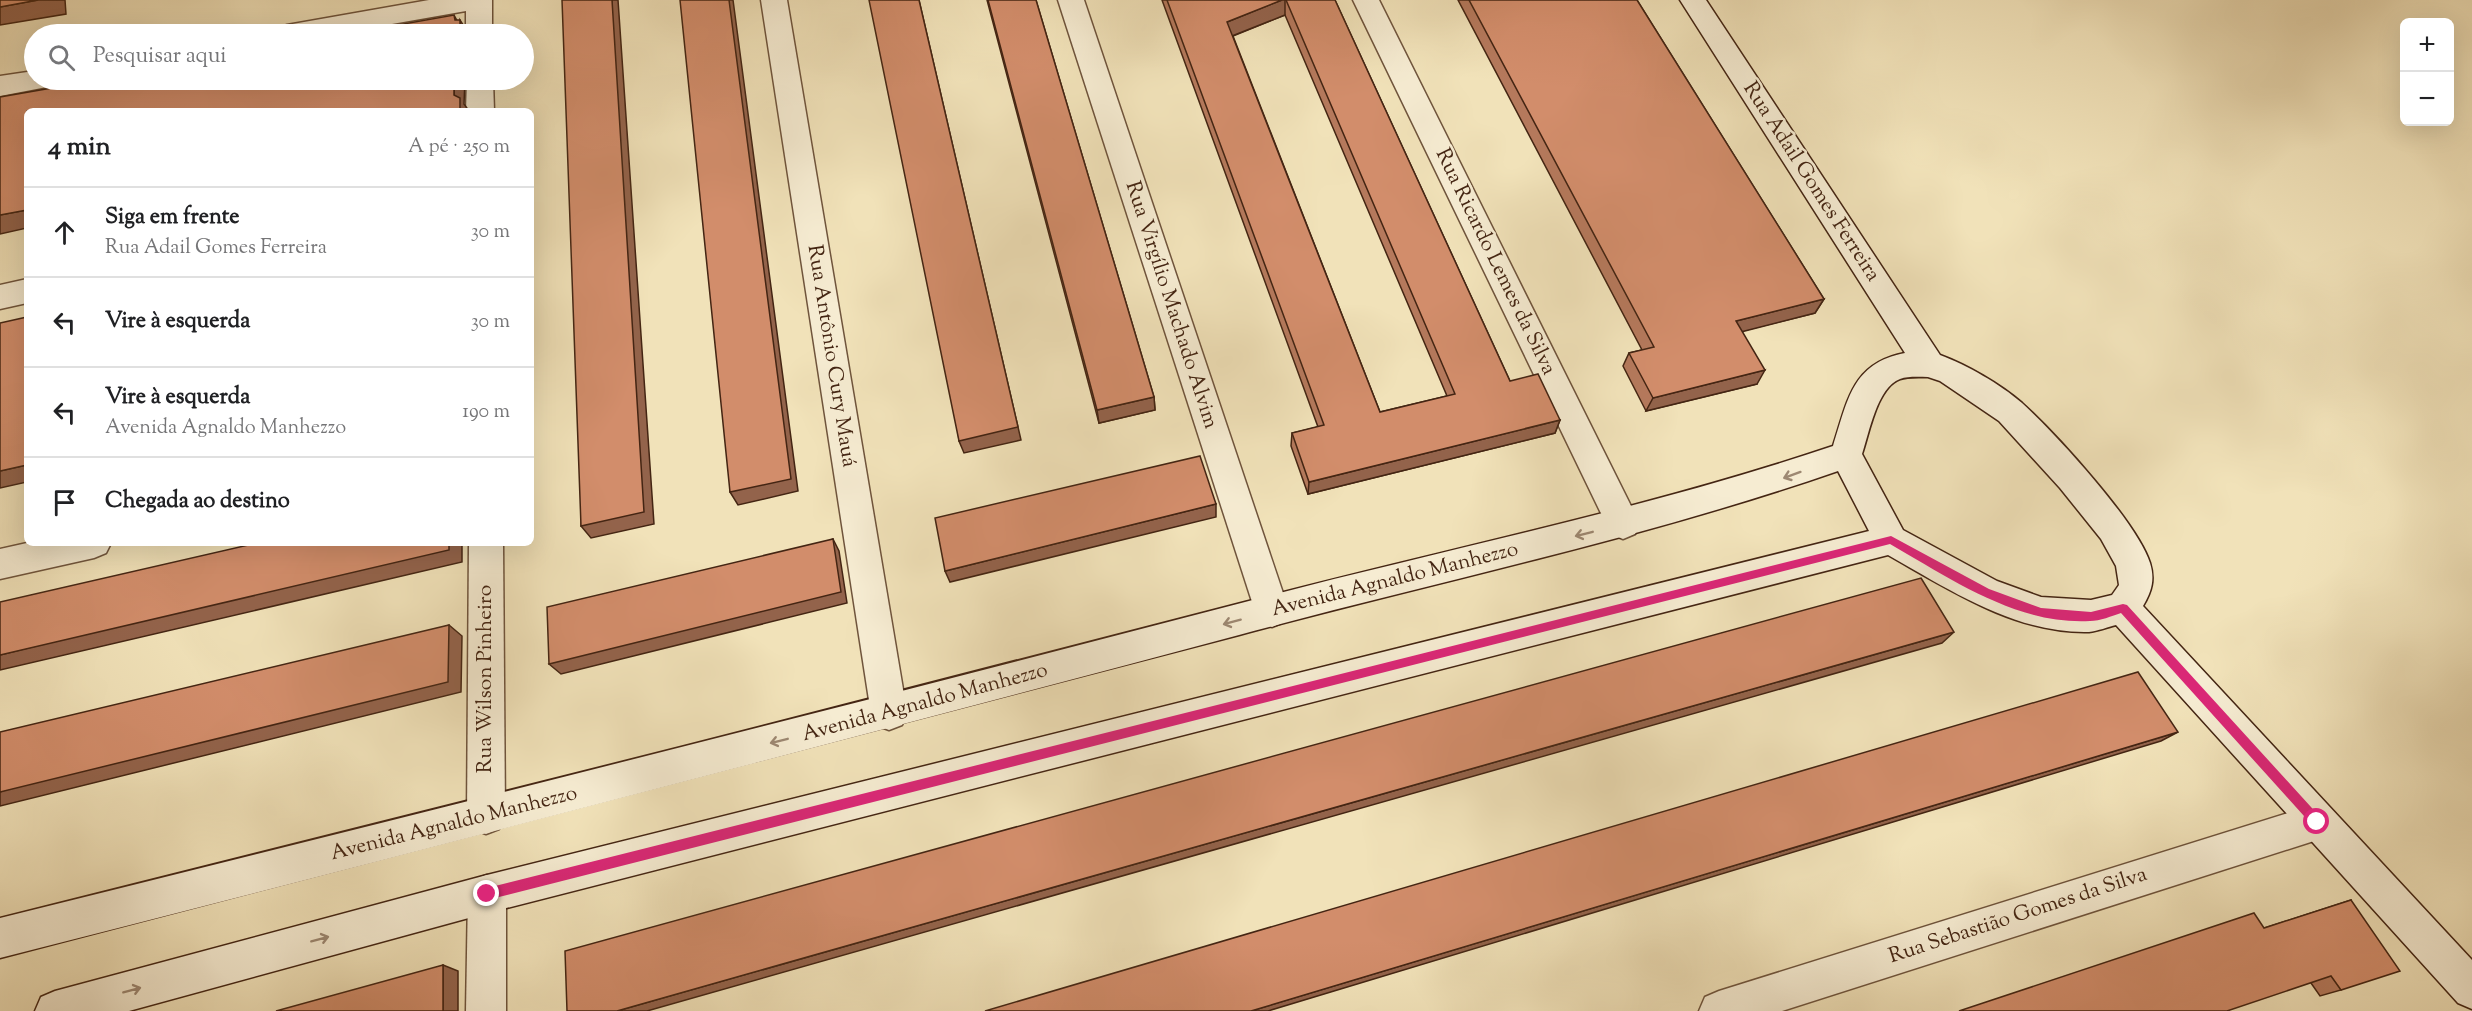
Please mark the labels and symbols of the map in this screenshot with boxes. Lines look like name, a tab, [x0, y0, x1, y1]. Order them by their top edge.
street label: Rua Adail Gomes Ferreira	[1735, 76, 1887, 288]
street label: Rua Ricardo Lemes da Silva	[1427, 144, 1563, 381]
street label: Rua Virgílio Machado Alvim	[1117, 177, 1225, 433]
street label: Rua Antônio Cury Mauá	[799, 243, 863, 470]
one-way arrow	[1783, 470, 1801, 481]
one-way arrow	[1575, 528, 1594, 540]
street label: Avenida Agnaldo Manhezzo	[1268, 535, 1522, 625]
street label: Rua Wilson Pinheiro	[471, 585, 501, 773]
one-way arrow	[1222, 616, 1241, 628]
street label: Avenida Agnaldo Manhezzo	[799, 656, 1051, 750]
one-way arrow	[770, 735, 789, 747]
street label: Avenida Agnaldo Manhezzo	[327, 779, 581, 869]
route start	[2303, 808, 2329, 834]
street label: Rua Sebastião Gomes da Silva	[1885, 860, 2151, 972]
route end	[473, 880, 499, 906]
one-way arrow	[310, 933, 329, 945]
one-way arrow	[122, 984, 141, 995]

